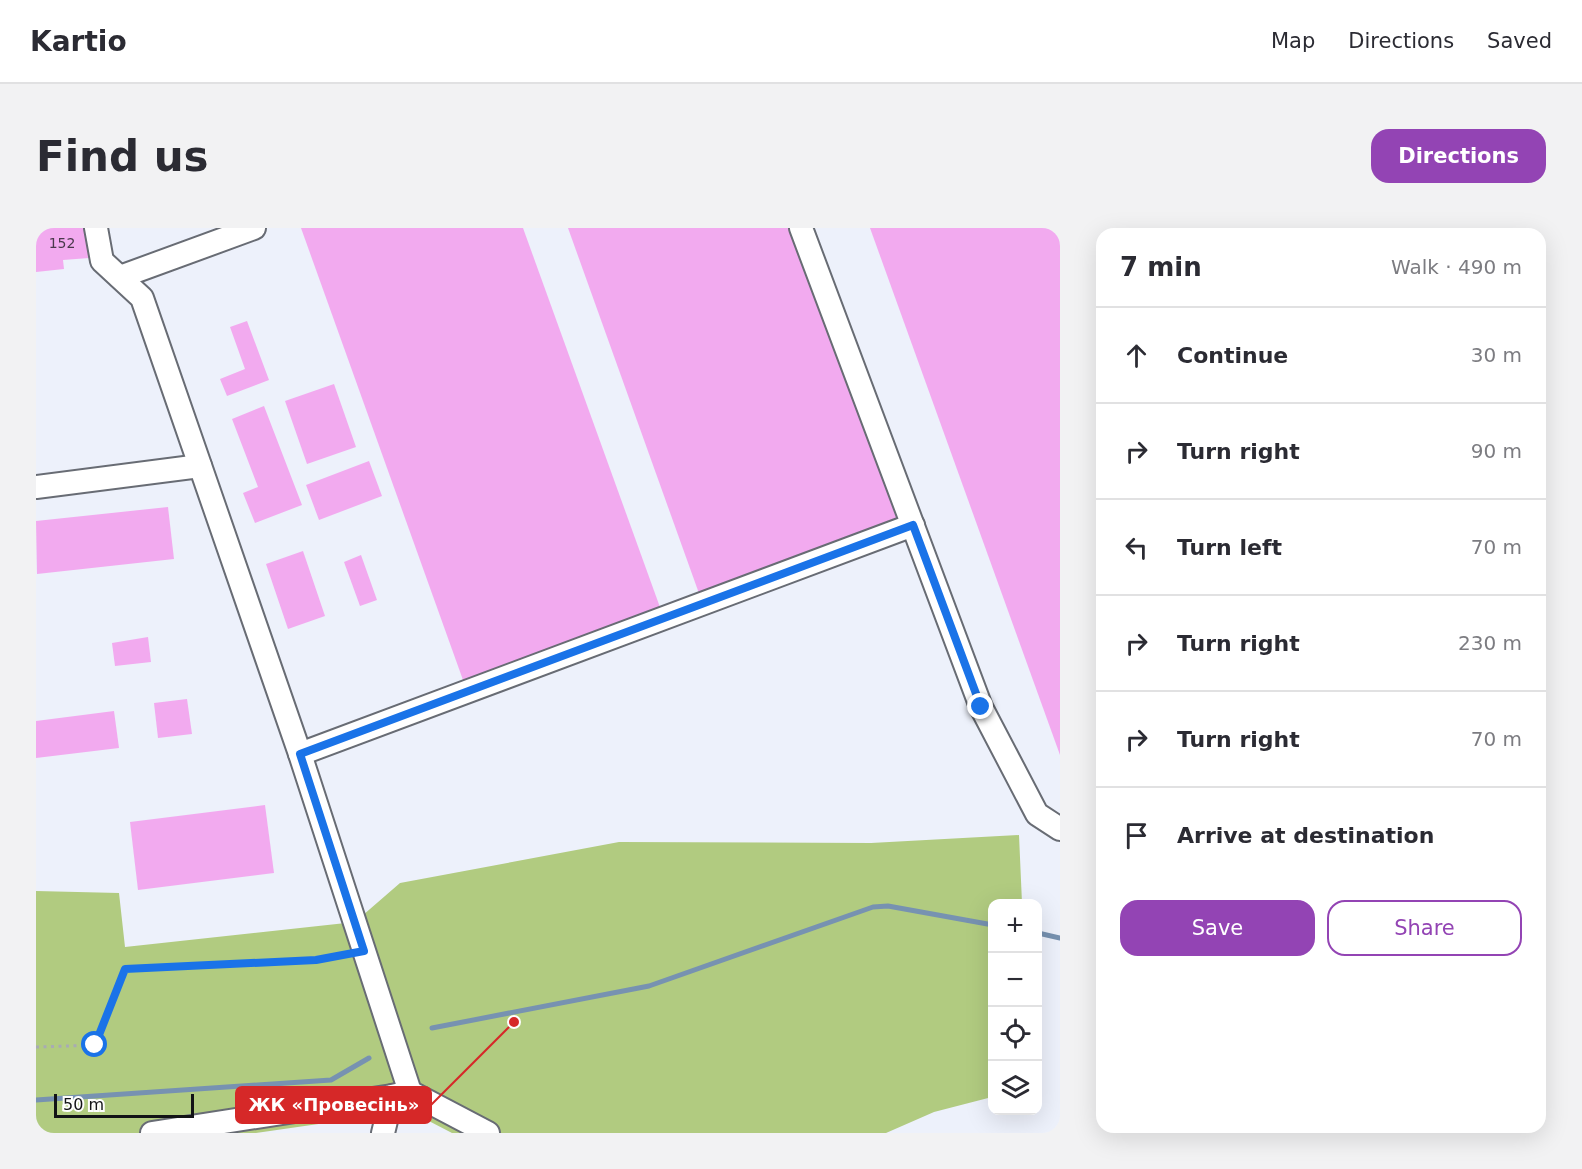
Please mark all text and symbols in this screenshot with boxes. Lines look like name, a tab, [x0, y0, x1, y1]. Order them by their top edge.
text: Kartio	[30, 25, 127, 58]
text: Map	[1271, 29, 1315, 53]
text: Directions	[1348, 29, 1454, 53]
text: Saved	[1487, 29, 1552, 53]
button: Directions	[1371, 129, 1546, 183]
text: Find us	[36, 132, 209, 181]
house number: 152	[49, 235, 75, 251]
text: 7 min	[1120, 252, 1202, 282]
text: Walk · 490 m	[1391, 255, 1522, 279]
icon: ahead	[1120, 339, 1153, 372]
text: Continue	[1177, 343, 1288, 368]
text: 30 m	[1471, 343, 1522, 367]
icon: right	[1120, 435, 1153, 468]
text: Turn right	[1177, 439, 1300, 464]
text: 90 m	[1471, 439, 1522, 463]
icon: left	[1120, 531, 1153, 564]
text: Turn left	[1177, 535, 1282, 560]
text: 70 m	[1471, 535, 1522, 559]
icon: right	[1120, 627, 1153, 660]
text: Turn right	[1177, 631, 1300, 656]
text: 230 m	[1458, 631, 1522, 655]
route end	[967, 693, 993, 719]
icon: right	[1120, 723, 1153, 756]
text: Turn right	[1177, 727, 1300, 752]
text: 70 m	[1471, 727, 1522, 751]
icon: arrive	[1120, 819, 1153, 852]
text: Arrive at destination	[1177, 823, 1434, 848]
map controls	[988, 899, 1042, 1115]
button: +	[988, 899, 1042, 953]
button: Save	[1120, 900, 1315, 956]
button: Share	[1327, 900, 1522, 956]
button: −	[988, 953, 1042, 1007]
button: locate	[988, 1007, 1042, 1061]
route start	[81, 1031, 107, 1057]
button: layers	[988, 1061, 1042, 1115]
callout: ЖК «Провесінь»	[236, 1087, 431, 1123]
scale bar	[54, 1091, 194, 1118]
text: ЖК «Провесінь»	[249, 1094, 419, 1115]
text: 50 m	[63, 1095, 104, 1114]

